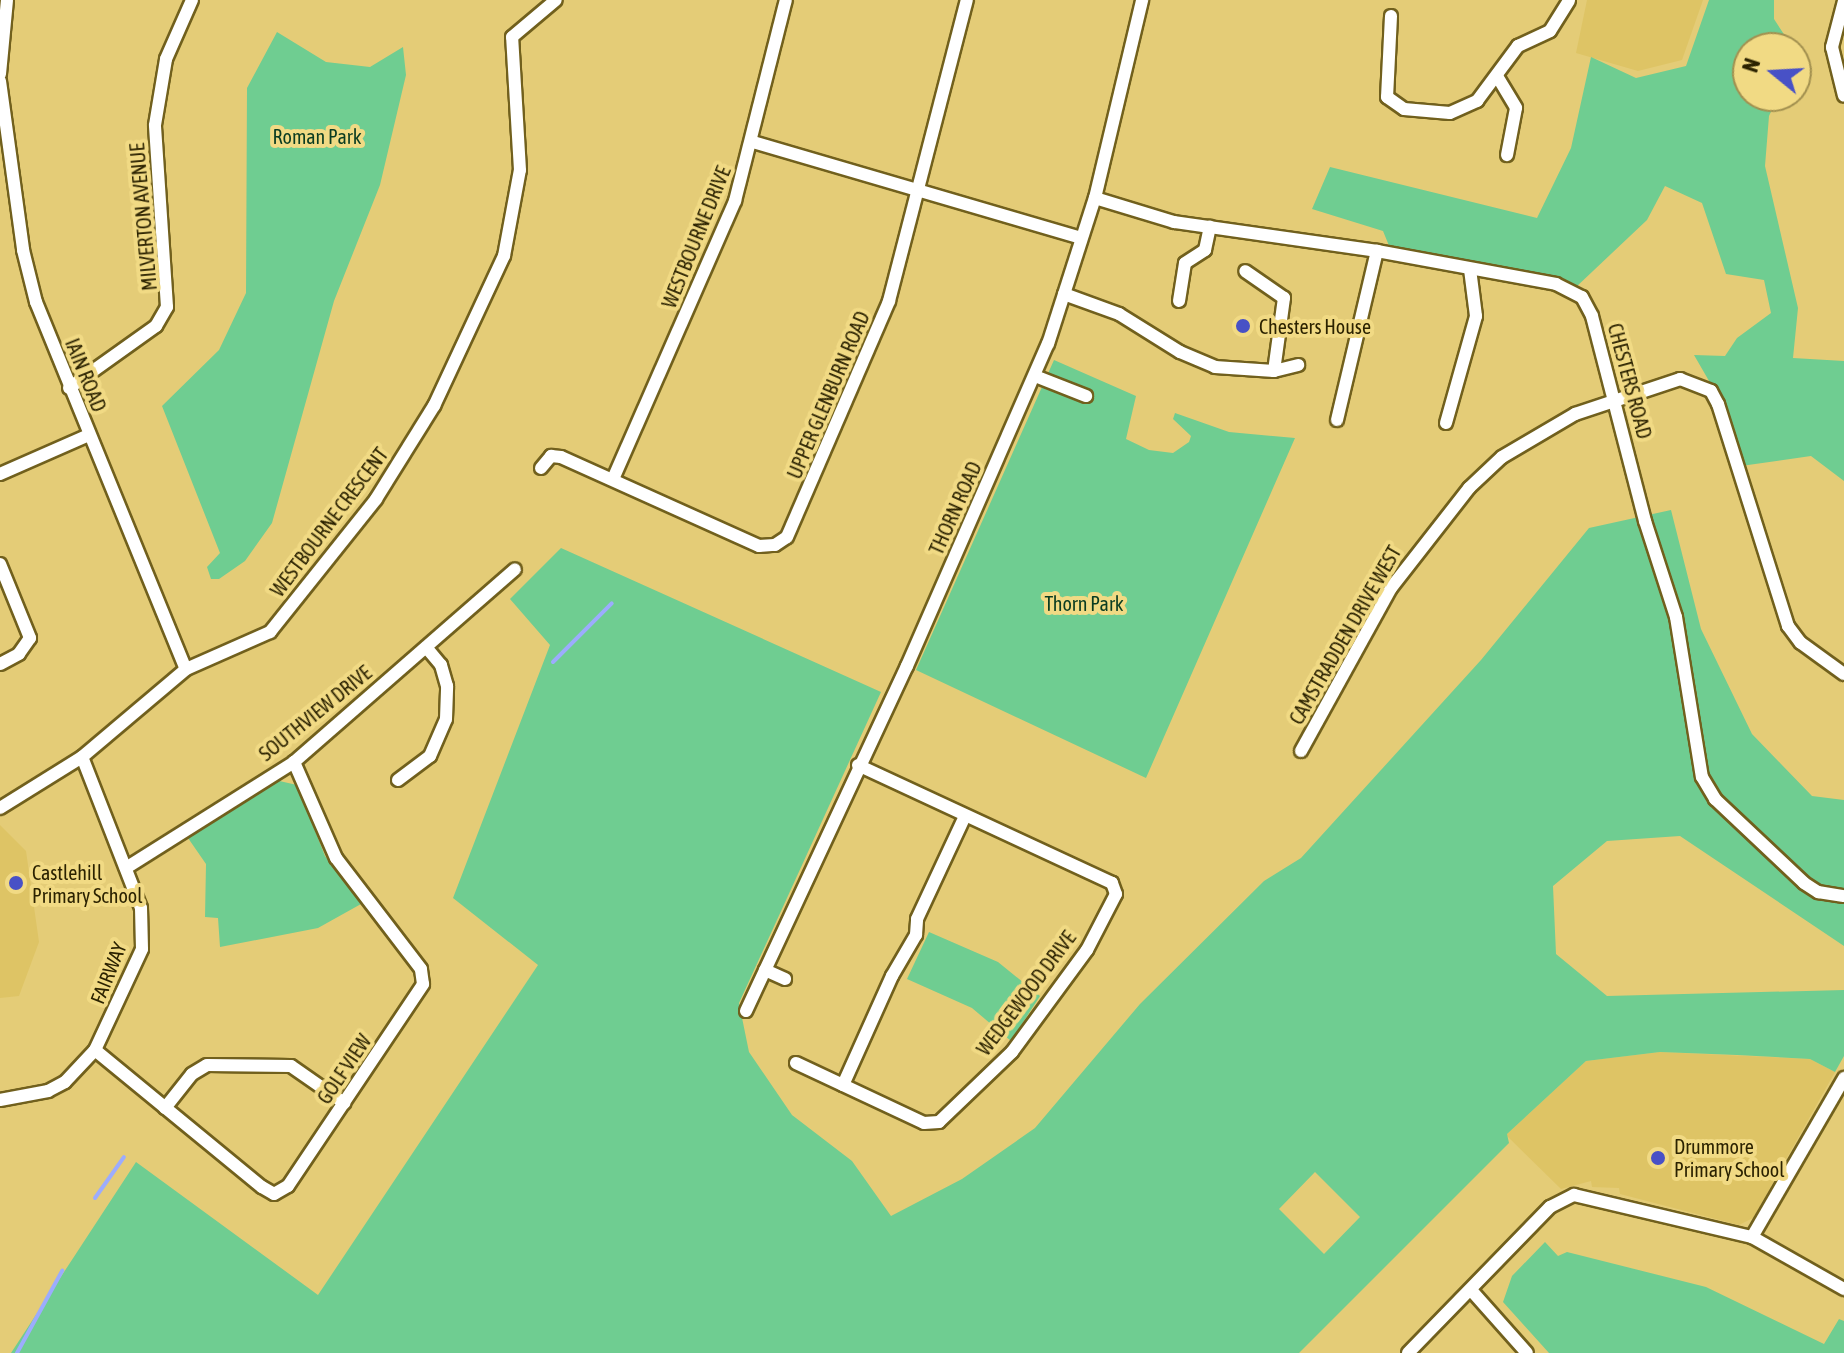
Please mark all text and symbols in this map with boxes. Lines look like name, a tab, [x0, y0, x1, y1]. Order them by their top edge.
north arrow	[1732, 32, 1812, 112]
text: N	[1737, 55, 1765, 75]
park label: Roman Park	[273, 124, 361, 148]
street label: MILVERTON AVENUE	[125, 142, 161, 292]
street label: WESTBOURNE DRIVE	[657, 163, 735, 311]
street label: UPPER GLENBURN ROAD	[782, 308, 874, 482]
place label: Chesters House	[1259, 314, 1371, 338]
marker: Chesters House	[1234, 317, 1252, 335]
street label: CHESTERS ROAD	[1603, 321, 1657, 441]
street label: IAIN ROAD	[60, 335, 112, 415]
street label: WESTBOURNE CRESCENT	[265, 443, 393, 601]
street label: THORN ROAD	[924, 458, 986, 558]
street label: CAMSTRADDEN DRIVE WEST	[1284, 541, 1406, 729]
park label: Thorn Park	[1044, 591, 1124, 615]
street label: SOUTHVIEW DRIVE	[254, 660, 376, 766]
place label: Castlehill Primary School	[32, 860, 142, 907]
marker: Castlehill Primary School	[7, 874, 25, 892]
street label: WEDGEWOOD DRIVE	[971, 926, 1081, 1060]
street label: FAIRWAY	[85, 939, 131, 1007]
street label: GOLF VIEW	[312, 1030, 376, 1108]
place label: Drummore Primary School	[1674, 1134, 1784, 1181]
marker: Drummore Primary School	[1649, 1149, 1667, 1167]

